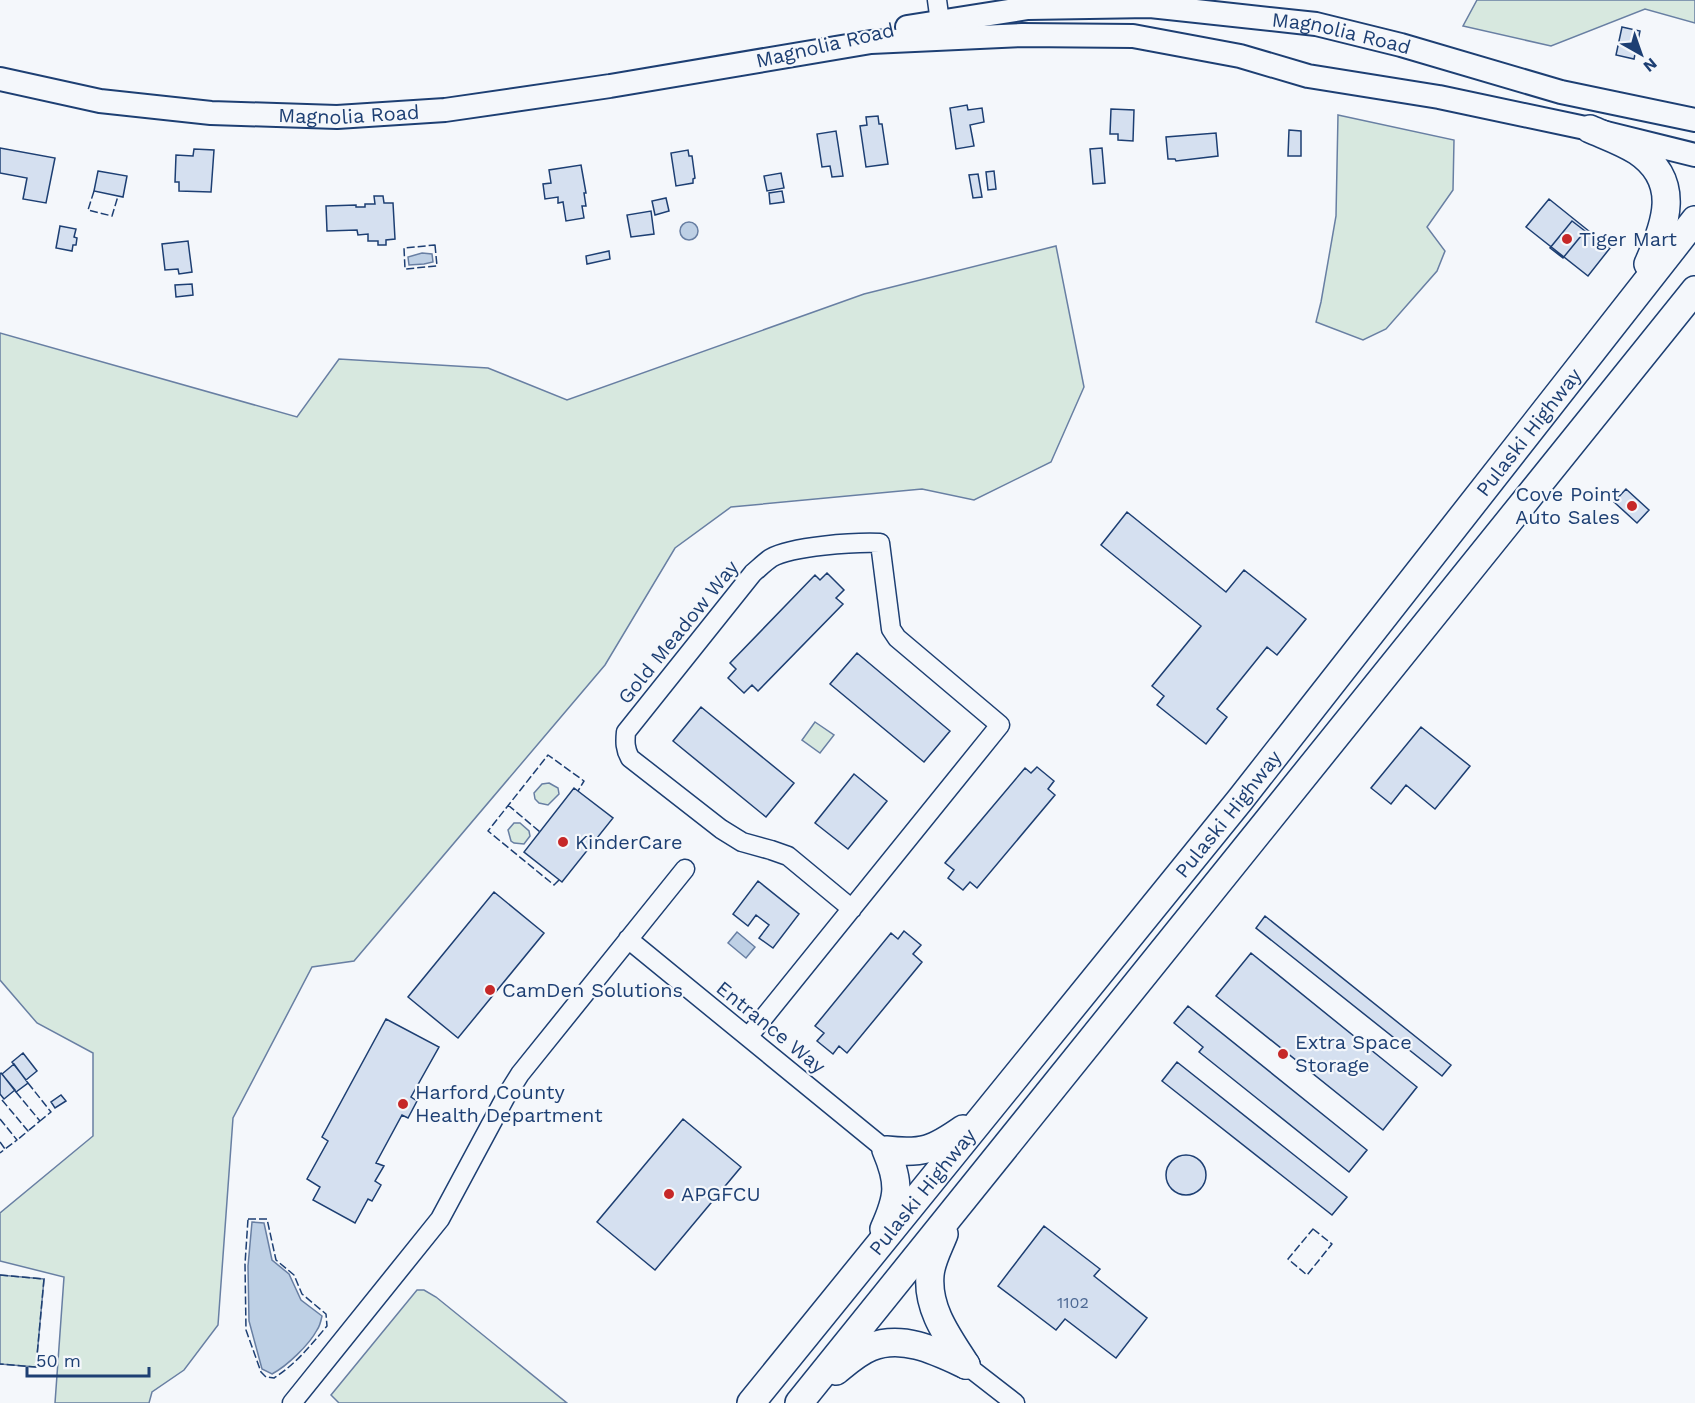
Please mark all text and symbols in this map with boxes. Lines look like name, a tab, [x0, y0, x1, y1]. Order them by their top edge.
street label: Magnolia Road	[1271, 7, 1414, 59]
street label: Magnolia Road	[753, 17, 897, 73]
north arrow	[1611, 24, 1671, 84]
text: N	[1640, 54, 1661, 76]
street label: Magnolia Road	[278, 100, 420, 129]
place label: Tiger Mart	[1579, 227, 1678, 251]
marker: Tiger Mart	[1560, 232, 1574, 246]
street label: Pulaski Highway	[1471, 363, 1587, 501]
place label: Cove Point Auto Sales	[1515, 482, 1621, 529]
marker: Cove Point Auto Sales	[1625, 499, 1639, 513]
street label: Gold Meadow Way	[613, 555, 744, 709]
street label: Pulaski Highway	[1170, 745, 1287, 883]
place label: KinderCare	[575, 830, 682, 854]
marker: KinderCare	[556, 835, 570, 849]
street label: Entrance Way	[712, 976, 831, 1079]
place label: CamDen Solutions	[502, 978, 683, 1002]
marker: CamDen Solutions	[483, 983, 497, 997]
place label: Extra Space Storage	[1295, 1030, 1412, 1077]
marker: Extra Space Storage	[1276, 1047, 1290, 1061]
place label: Harford County Health Department	[415, 1080, 603, 1127]
marker: Harford County Health Department	[396, 1097, 410, 1111]
street label: Pulaski Highway	[864, 1123, 981, 1260]
place label: APGFCU	[681, 1182, 761, 1206]
marker: APGFCU	[662, 1187, 676, 1201]
house number: 1102	[1057, 1293, 1089, 1312]
scale bar	[27, 1340, 148, 1378]
text: 50 m	[36, 1350, 81, 1371]

